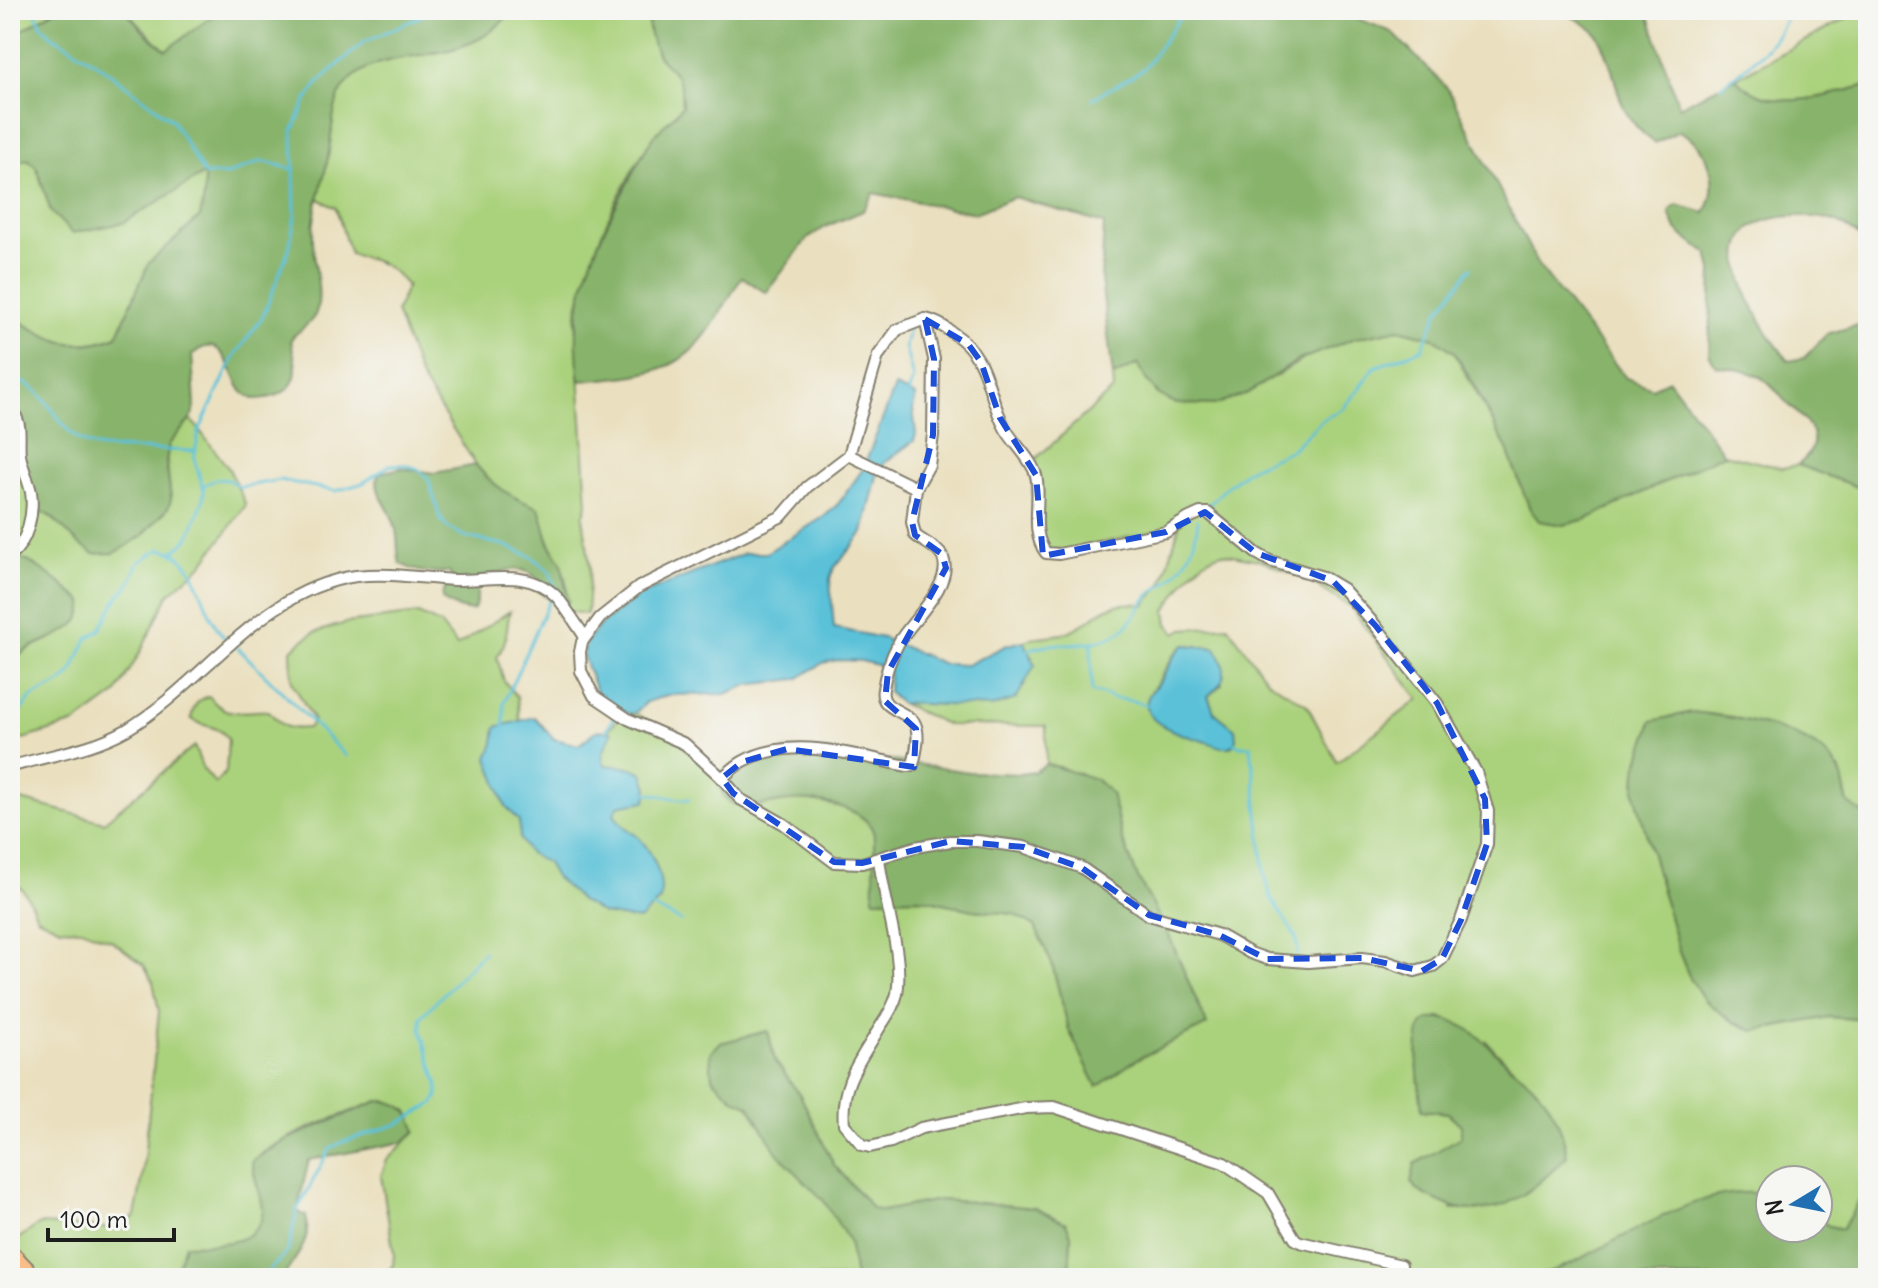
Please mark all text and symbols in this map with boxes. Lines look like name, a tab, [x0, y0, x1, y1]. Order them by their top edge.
north arrow	[1754, 1164, 1834, 1244]
scale bar	[48, 1192, 174, 1242]
text: N	[1759, 1198, 1789, 1217]
text: 100 m	[60, 1204, 128, 1234]

